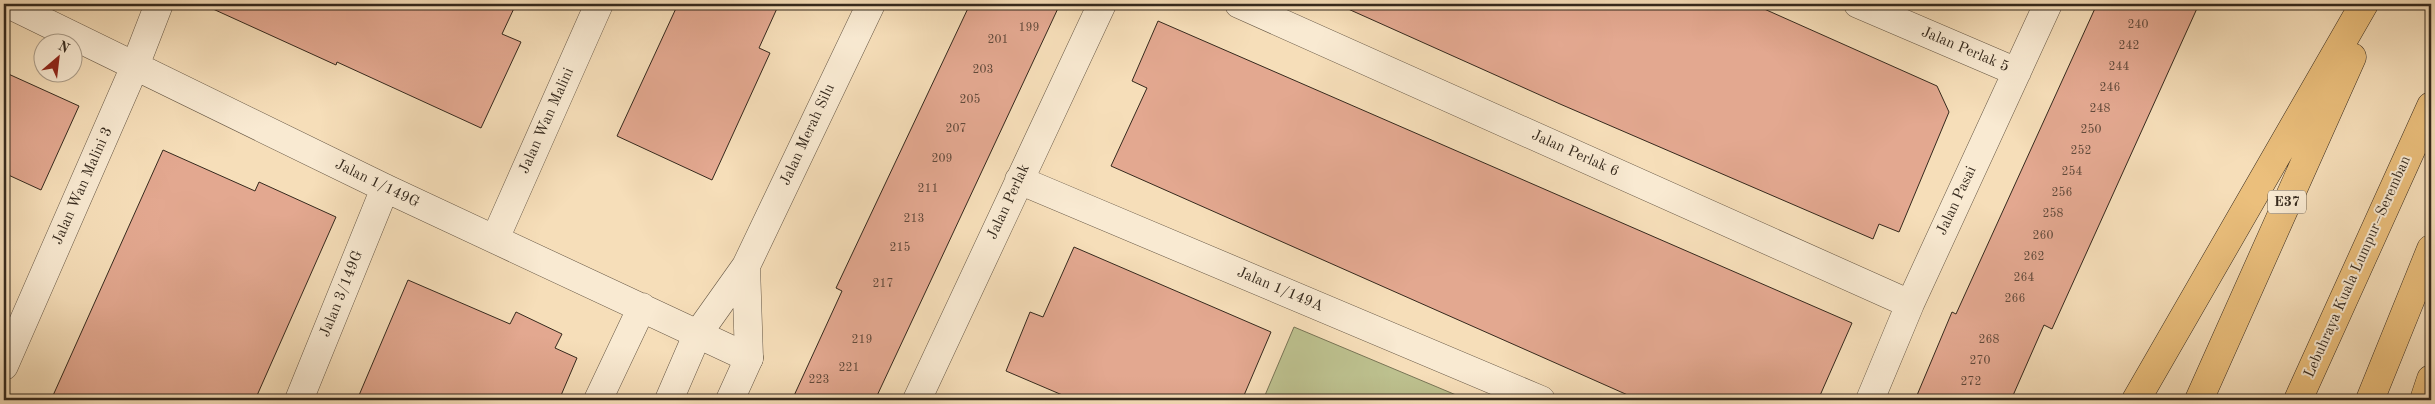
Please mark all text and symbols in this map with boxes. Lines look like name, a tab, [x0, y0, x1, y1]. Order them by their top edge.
house number: 240	[2128, 19, 2148, 31]
house number: 199	[1019, 22, 1039, 34]
street label: Jalan Perlak 5	[1919, 25, 2011, 75]
north arrow	[32, 32, 82, 82]
house number: 201	[988, 34, 1008, 46]
text: N	[56, 39, 72, 56]
house number: 242	[2119, 40, 2139, 52]
house number: 244	[2109, 61, 2129, 73]
house number: 203	[973, 64, 993, 76]
street label: Jalan Wan Malini	[517, 66, 577, 176]
street label: Jalan Merah Silu	[778, 82, 838, 188]
house number: 246	[2100, 82, 2120, 94]
house number: 205	[960, 93, 980, 106]
house number: 248	[2090, 103, 2110, 115]
house number: 207	[946, 123, 966, 135]
house number: 250	[2081, 123, 2101, 136]
street label: Jalan Wan Malini 3	[50, 125, 116, 247]
street label: Jalan Perlak 6	[1529, 128, 1621, 180]
house number: 252	[2071, 144, 2091, 157]
house number: 209	[932, 153, 952, 165]
street label: Lebuhraya Kuala Lumpur–Seremban	[2302, 154, 2414, 380]
street label: Jalan 1/149G	[333, 157, 422, 211]
street label: Jalan Perlak	[985, 162, 1033, 242]
street label: Jalan Pasai	[1935, 164, 1979, 238]
house number: 254	[2062, 165, 2082, 178]
house number: 211	[918, 183, 938, 195]
house number: 256	[2052, 186, 2072, 199]
road number: E37	[2268, 190, 2306, 213]
house number: 258	[2043, 207, 2063, 220]
house number: 213	[904, 213, 924, 225]
house number: 260	[2033, 230, 2053, 242]
house number: 215	[890, 241, 910, 254]
street label: Jalan 3/149G	[318, 249, 366, 339]
house number: 262	[2024, 251, 2044, 263]
street label: Jalan 1/149A	[1235, 265, 1326, 315]
house number: 264	[2014, 272, 2034, 284]
house number: 217	[873, 278, 893, 290]
house number: 266	[2005, 293, 2025, 305]
house number: 219	[852, 334, 872, 346]
house number: 268	[1979, 334, 1999, 346]
house number: 270	[1970, 355, 1990, 367]
house number: 221	[839, 362, 859, 374]
house number: 223	[809, 374, 829, 386]
house number: 272	[1961, 376, 1981, 388]

